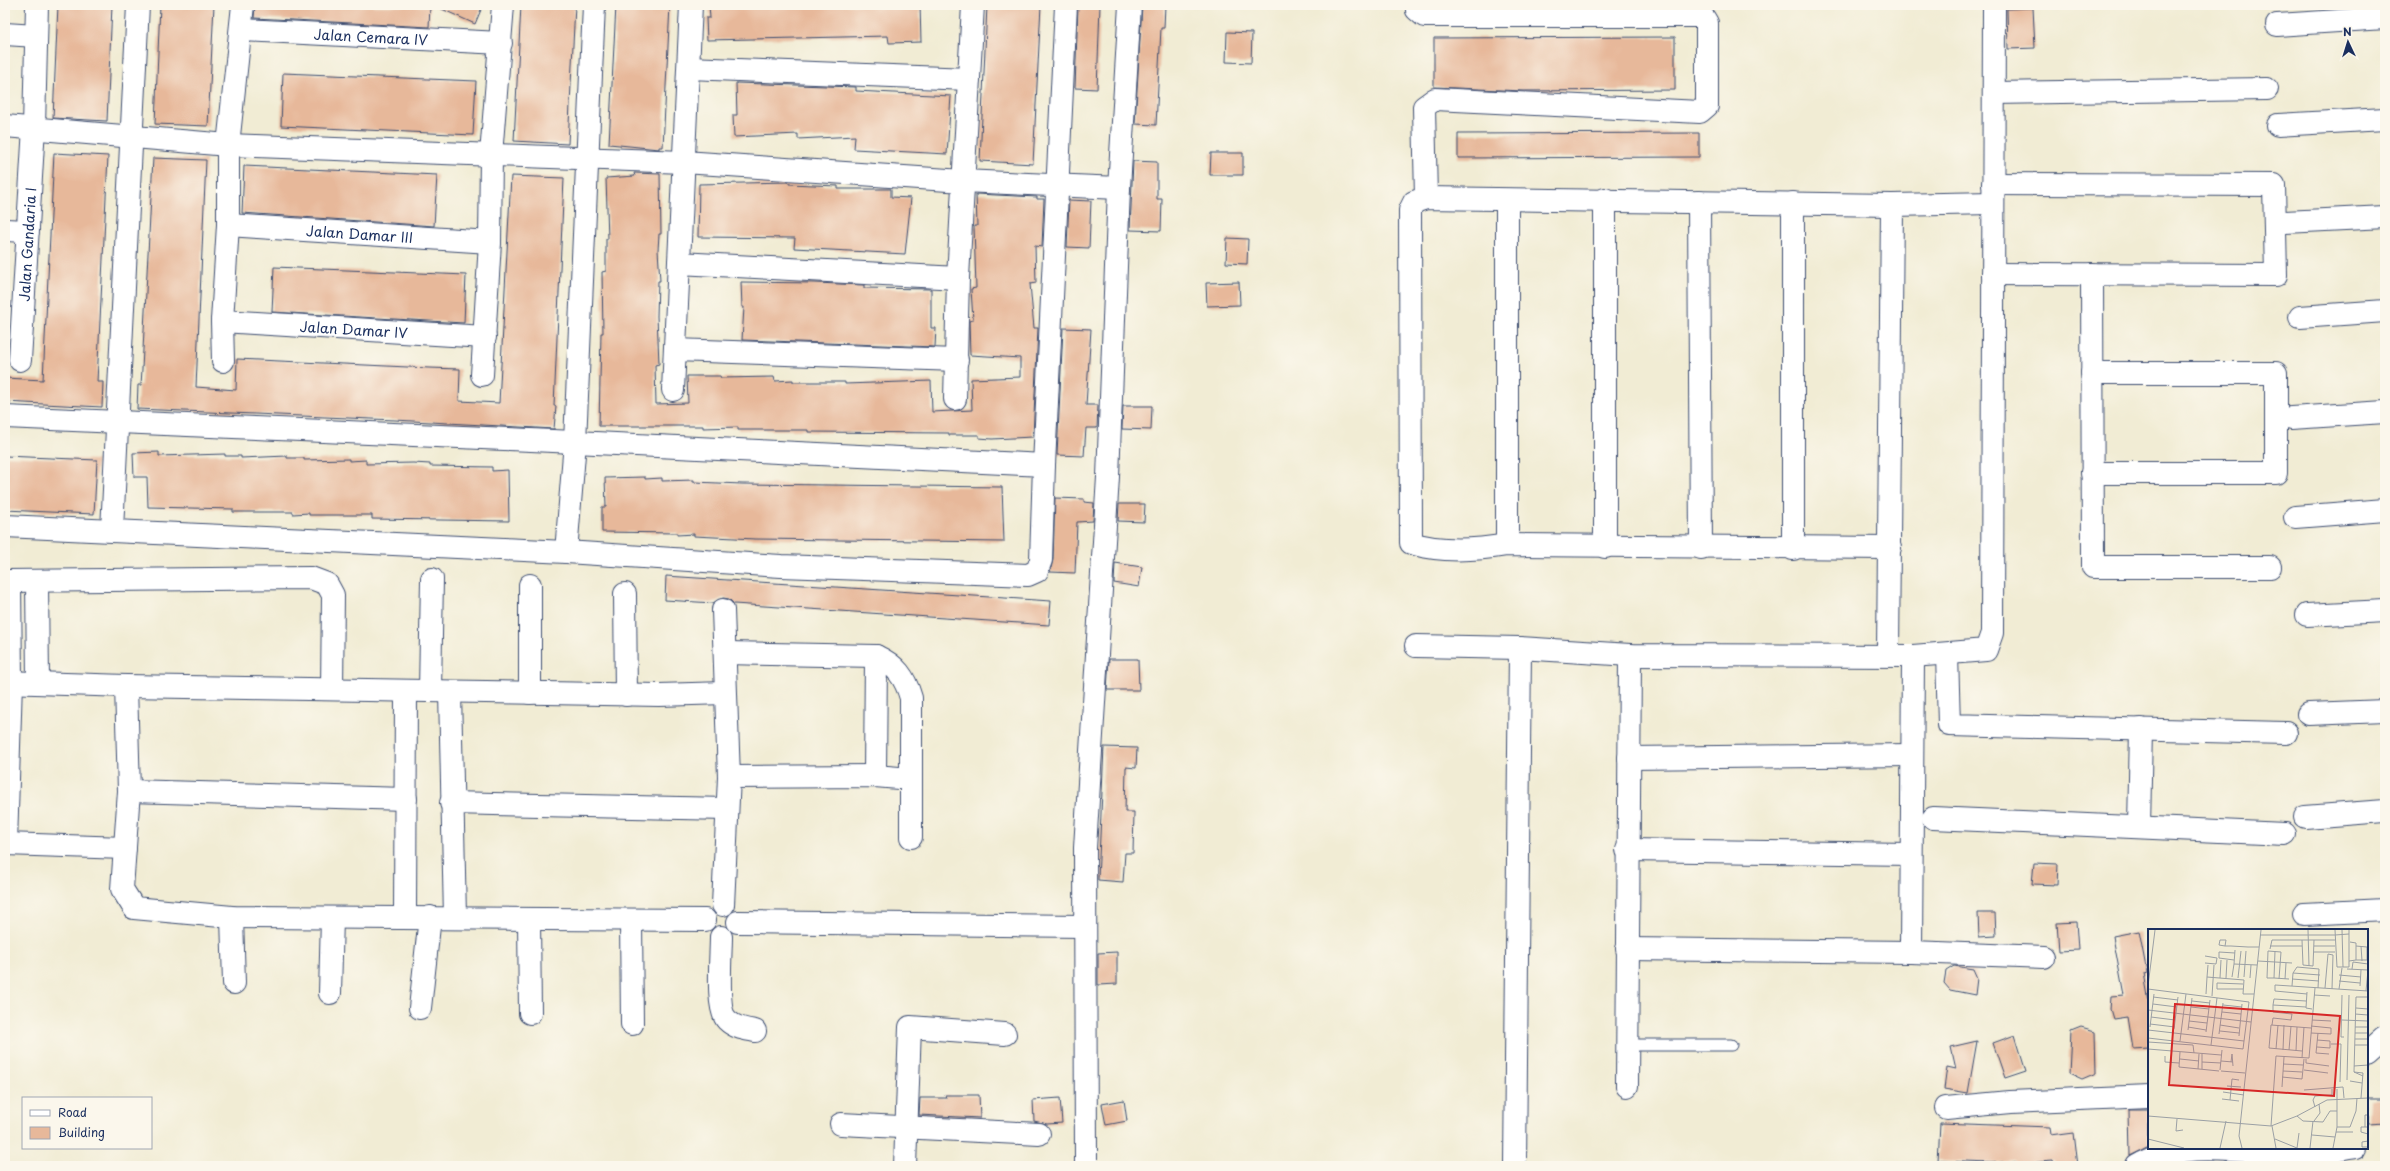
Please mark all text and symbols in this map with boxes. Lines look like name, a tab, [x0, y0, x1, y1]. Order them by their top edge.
north arrow	[2328, 22, 2368, 62]
street label: Jalan Cemara IV	[313, 23, 429, 50]
text: N	[2342, 23, 2352, 40]
street label: Jalan Gandaria I	[13, 186, 41, 302]
street label: Jalan Damar III	[305, 220, 414, 247]
street label: Jalan Damar IV	[299, 315, 409, 343]
inset map	[2148, 929, 2368, 1149]
legend	[22, 1097, 152, 1149]
text: Road	[58, 1103, 87, 1121]
text: Building	[58, 1123, 105, 1141]

